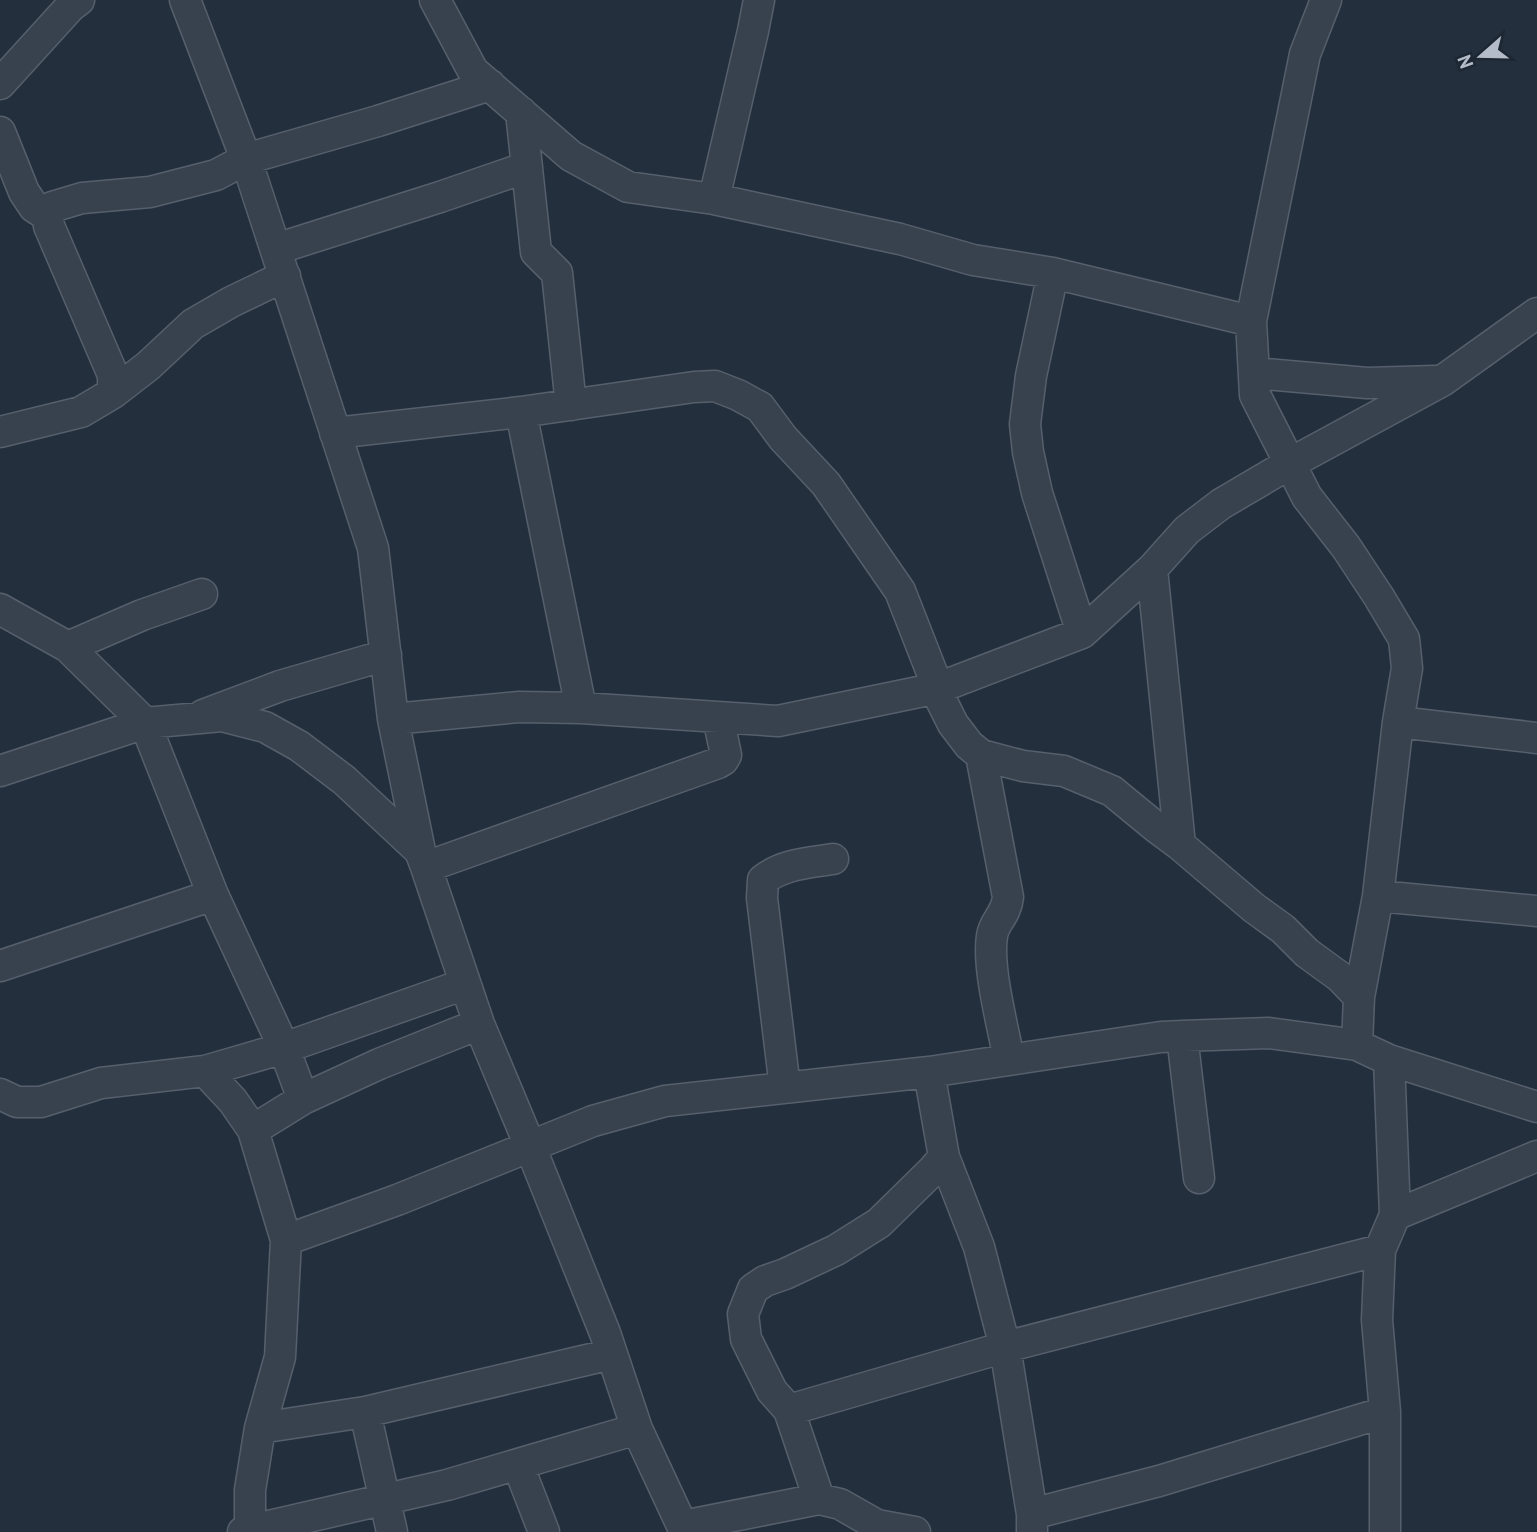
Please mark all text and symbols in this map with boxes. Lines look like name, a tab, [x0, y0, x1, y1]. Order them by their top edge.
north arrow	[1446, 21, 1516, 91]
text: N	[1452, 52, 1478, 72]

